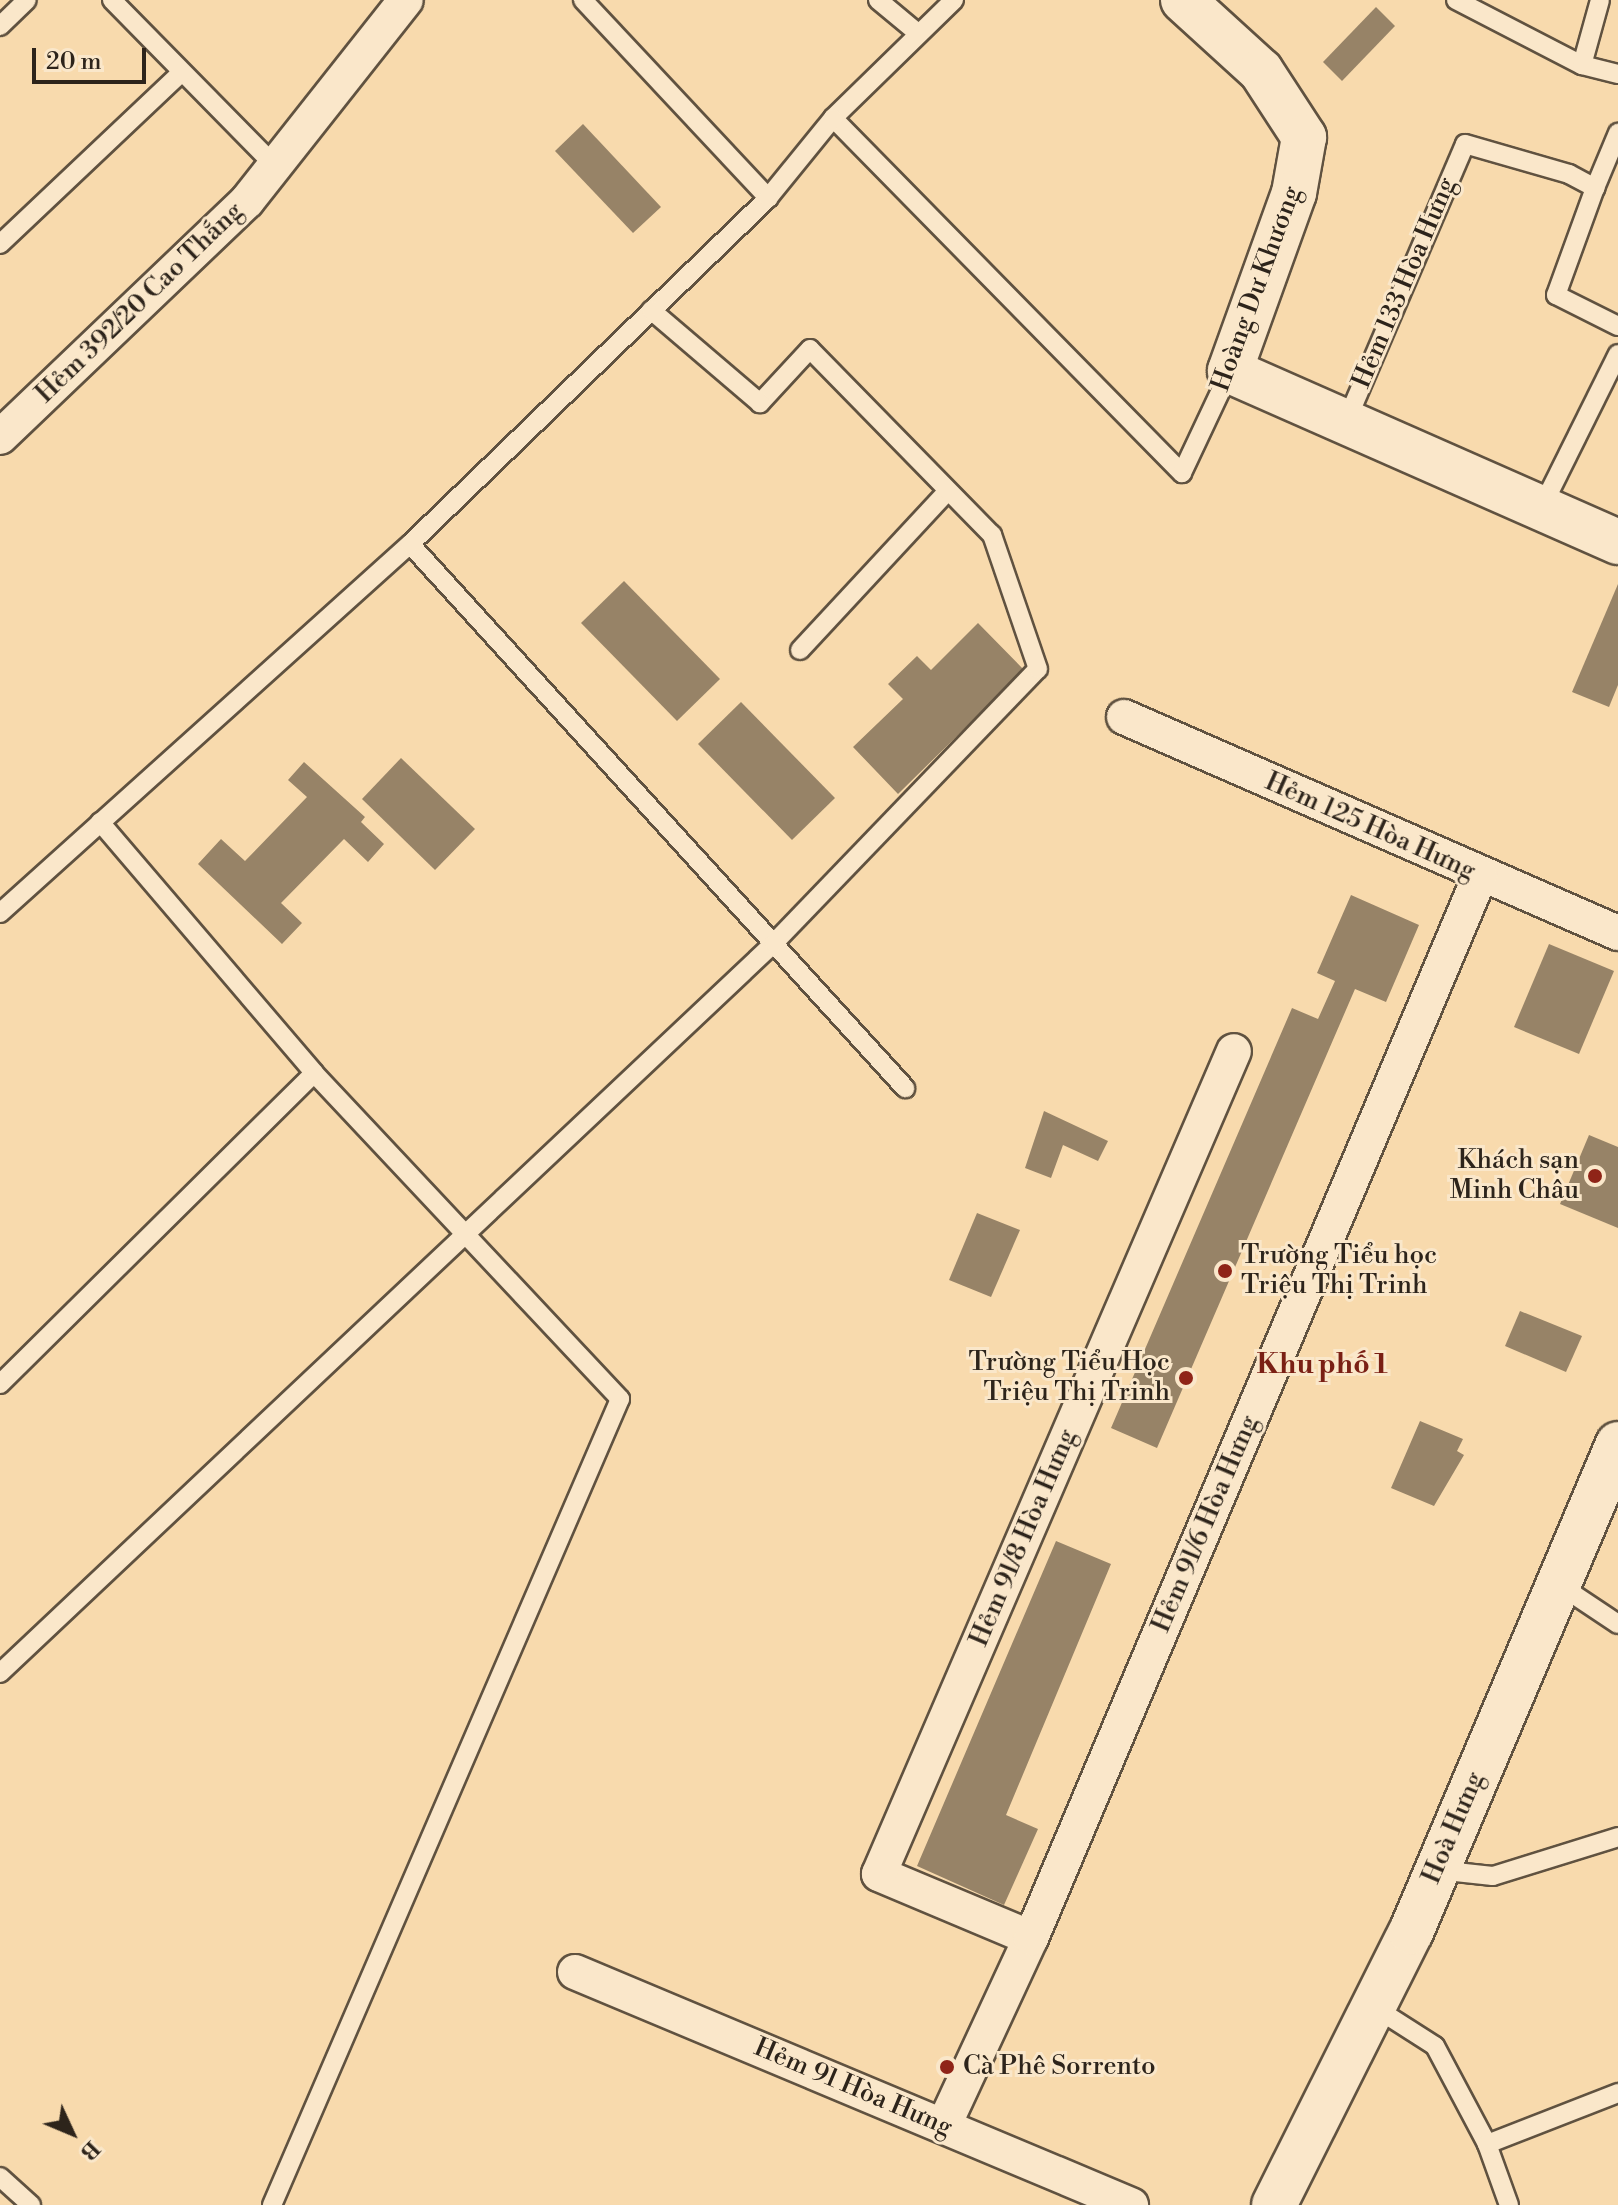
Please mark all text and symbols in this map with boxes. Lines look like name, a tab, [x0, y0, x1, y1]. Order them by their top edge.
scale bar	[36, 32, 150, 82]
text: 20 m	[46, 47, 102, 77]
street label: Hẻm 133 Hòa Hưng	[1347, 173, 1463, 393]
street label: Hoàng Dư Khương	[1205, 182, 1309, 396]
street label: Hẻm 392/20 Cao Thắng	[30, 196, 250, 410]
street label: Hẻm 125 Hòa Hưng	[1260, 767, 1480, 887]
place label: Khách sạn Minh Châu	[1450, 1145, 1579, 1206]
marker: Khách sạn Minh Châu	[1586, 1167, 1604, 1185]
place label: Trường Tiểu học Triệu Thị Trinh	[1241, 1240, 1437, 1302]
marker: Trường Tiểu học Triệu Thị Trinh	[1216, 1262, 1234, 1280]
place label: Trường Tiểu Học Triệu Thị Trinh	[969, 1347, 1170, 1408]
district label: Khu phố 1	[1256, 1348, 1388, 1382]
marker: Trường Tiểu Học Triệu Thị Trinh	[1177, 1369, 1195, 1387]
street label: Hẻm 91/6 Hòa Hưng	[1146, 1411, 1266, 1637]
street label: Hẻm 91/8 Hòa Hưng	[964, 1425, 1084, 1651]
street label: Hoà Hưng	[1416, 1767, 1492, 1889]
street label: Hẻm 91 Hòa Hưng	[749, 2032, 957, 2144]
place label: Cà Phê Sorrento	[963, 2051, 1156, 2083]
marker: Cà Phê Sorrento	[938, 2058, 956, 2076]
north arrow	[32, 2093, 112, 2173]
text: B	[74, 2135, 105, 2165]

